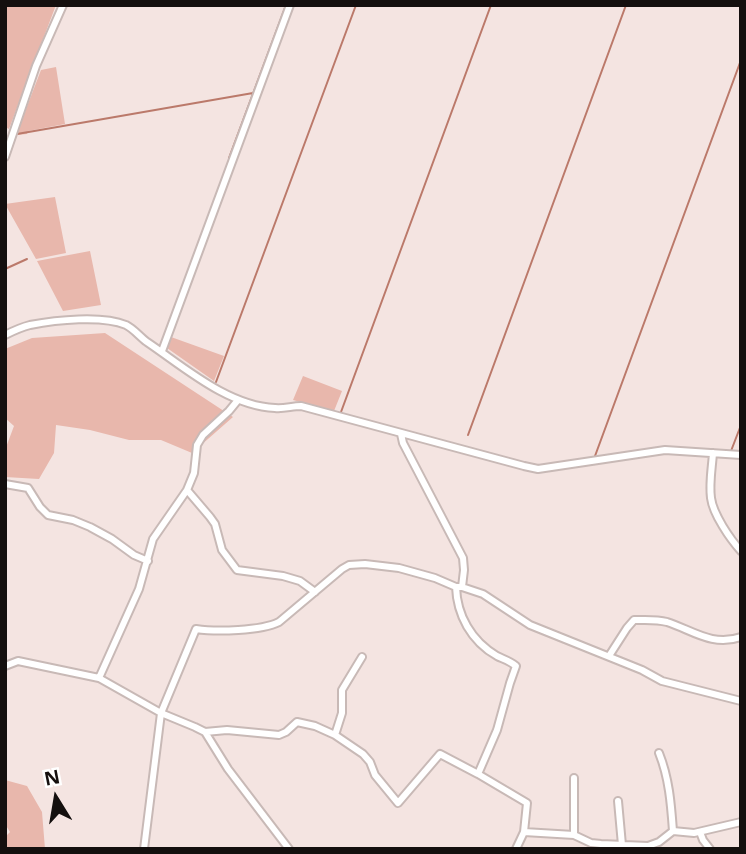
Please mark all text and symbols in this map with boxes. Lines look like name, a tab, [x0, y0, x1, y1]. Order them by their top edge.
north arrow	[21, 763, 91, 833]
text: N	[42, 763, 62, 792]

